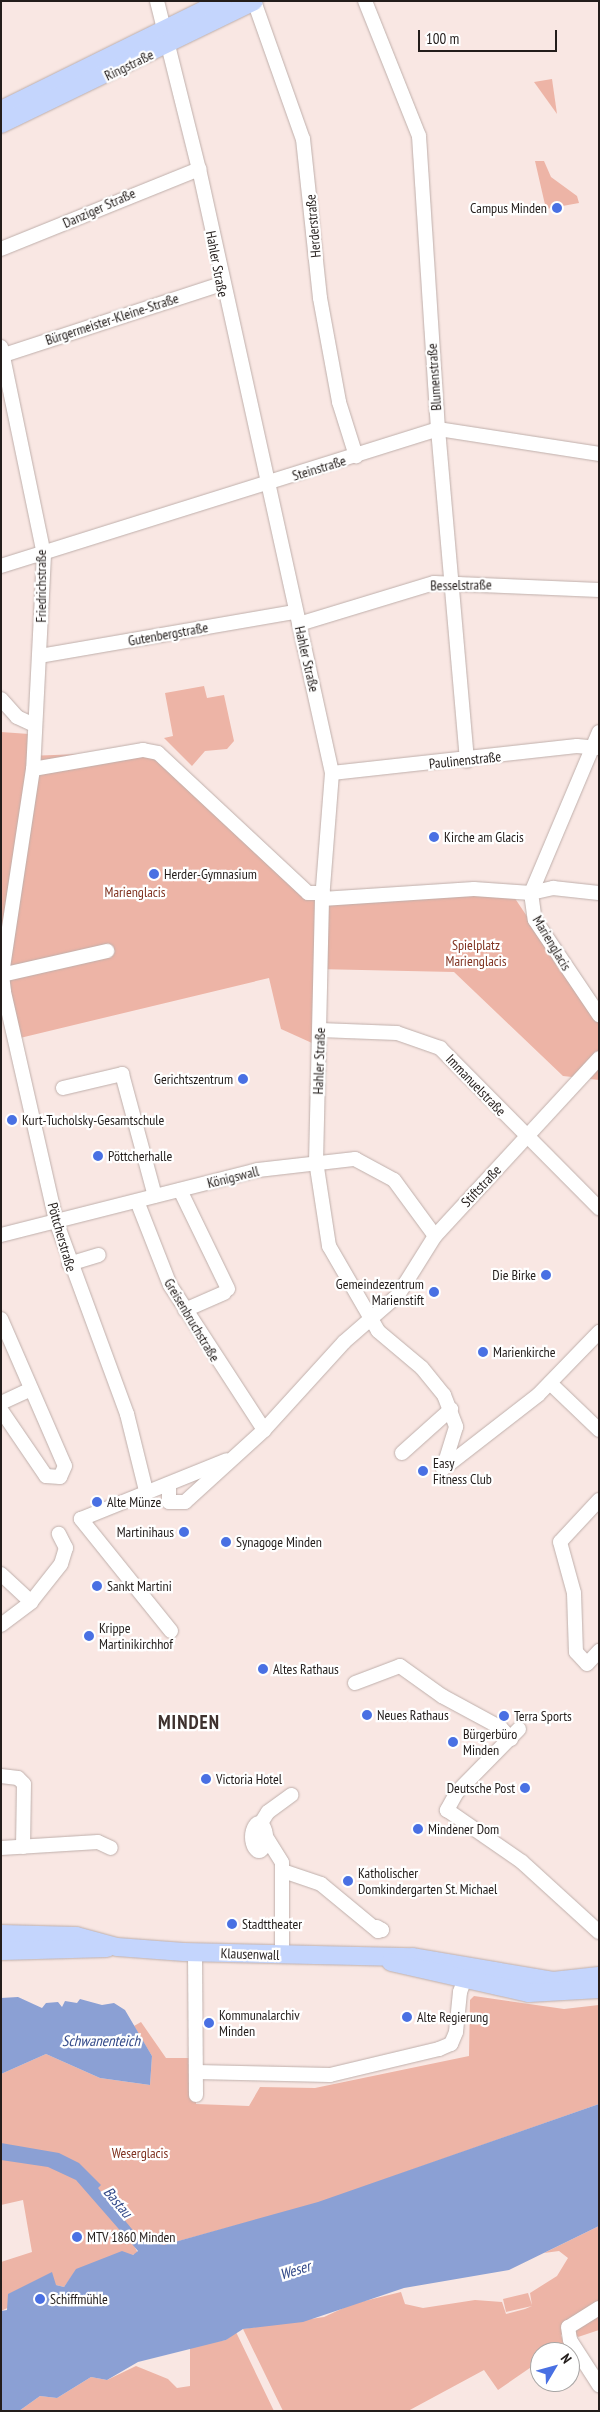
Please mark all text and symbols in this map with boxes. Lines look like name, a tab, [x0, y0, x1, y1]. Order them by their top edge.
scale bar	[420, 20, 559, 52]
text: 100 m	[426, 29, 459, 48]
street label: Ringstraße	[102, 46, 156, 84]
street label: Danziger Straße	[60, 185, 138, 231]
street label: Herderstraße	[302, 194, 324, 258]
place label: Campus Minden	[470, 200, 547, 216]
marker: Campus Minden	[551, 202, 563, 214]
street label: Hahler Straße	[202, 230, 232, 298]
street label: Bürgermeister-Kleine-Straße	[43, 290, 181, 348]
street label: Blumenstraße	[423, 343, 445, 411]
street label: Steinstraße	[290, 452, 348, 484]
street label: Friedrichstraße	[33, 549, 49, 623]
street label: Besselstraße	[430, 576, 492, 594]
street label: Gutenbergstraße	[127, 619, 209, 649]
street label: Hahler Straße	[291, 624, 323, 694]
street label: Paulinenstraße	[428, 748, 502, 772]
place label: Kirche am Glacis	[444, 829, 524, 845]
marker: Kirche am Glacis	[428, 831, 440, 843]
place label: Herder-Gymnasium	[164, 866, 257, 882]
marker: Herder-Gymnasium	[148, 868, 160, 880]
park label: Marienglacis	[105, 884, 165, 900]
street label: Marienglacis	[529, 913, 575, 973]
park label: Spielplatz Marienglacis	[446, 937, 506, 970]
street label: Hahler Straße	[309, 1027, 329, 1095]
street label: Immanuelstraße	[443, 1051, 509, 1119]
place label: Gerichtszentrum	[154, 1071, 233, 1087]
marker: Gerichtszentrum	[237, 1073, 249, 1085]
place label: Kurt-Tucholsky-Gesamtschule	[22, 1112, 164, 1128]
marker: Kurt-Tucholsky-Gesamtschule	[6, 1114, 18, 1126]
place label: Pöttcherhalle	[108, 1148, 172, 1164]
marker: Pöttcherhalle	[92, 1150, 104, 1162]
street label: Königswall	[205, 1162, 261, 1192]
street label: Stiftstraße	[458, 1162, 504, 1210]
street label: Pöttcherstraße	[44, 1201, 80, 1273]
place label: Die Birke	[492, 1267, 536, 1283]
marker: Die Birke	[540, 1269, 552, 1281]
street label: Greisenbruchstraße	[161, 1275, 223, 1365]
place label: Gemeindezentrum Marienstift	[336, 1276, 424, 1308]
marker: Gemeindezentrum Marienstift	[428, 1286, 440, 1298]
place label: Marienkirche	[493, 1344, 556, 1360]
marker: Marienkirche	[477, 1346, 489, 1358]
place label: Easy Fitness Club	[433, 1455, 492, 1488]
marker: Easy Fitness Club	[417, 1465, 429, 1477]
place label: Alte Münze	[107, 1494, 161, 1510]
marker: Alte Münze	[91, 1496, 103, 1508]
place label: Martinihaus	[117, 1524, 174, 1540]
marker: Martinihaus	[178, 1526, 190, 1538]
place label: Synagoge Minden	[236, 1534, 322, 1550]
marker: Synagoge Minden	[220, 1536, 232, 1548]
place label: Sankt Martini	[107, 1578, 172, 1594]
marker: Sankt Martini	[91, 1580, 103, 1592]
place label: Krippe Martinikirchhof	[99, 1620, 173, 1652]
marker: Krippe Martinikirchhof	[83, 1630, 95, 1642]
place label: Altes Rathaus	[273, 1661, 339, 1677]
marker: Altes Rathaus	[257, 1663, 269, 1675]
place label: Neues Rathaus	[377, 1707, 449, 1723]
place label: Terra Sports	[514, 1708, 572, 1724]
marker: Neues Rathaus	[361, 1709, 373, 1721]
marker: Terra Sports	[498, 1710, 510, 1722]
district label: MINDEN	[157, 1712, 221, 1734]
place label: Bürgerbüro Minden	[463, 1726, 517, 1758]
marker: Bürgerbüro Minden	[447, 1736, 459, 1748]
place label: Victoria Hotel	[216, 1771, 282, 1787]
marker: Victoria Hotel	[200, 1773, 212, 1785]
place label: Deutsche Post	[447, 1780, 515, 1796]
marker: Deutsche Post	[519, 1782, 531, 1794]
place label: Mindener Dom	[428, 1821, 499, 1837]
marker: Mindener Dom	[412, 1823, 424, 1835]
place label: Katholischer Domkindergarten St. Michael	[358, 1865, 498, 1898]
marker: Katholischer Domkindergarten St. Michael	[342, 1875, 354, 1887]
place label: Stadttheater	[242, 1916, 302, 1932]
marker: Stadttheater	[226, 1918, 238, 1930]
street label: Klausenwall	[220, 1945, 280, 1963]
place label: Kommunalarchiv Minden	[219, 2007, 300, 2040]
place label: Alte Regierung	[417, 2009, 488, 2025]
marker: Alte Regierung	[401, 2011, 413, 2023]
marker: Kommunalarchiv Minden	[203, 2017, 215, 2029]
water label: Schwanenteich	[62, 2032, 140, 2050]
park label: Weserglacis	[112, 2145, 168, 2161]
water label: Bastau	[100, 2183, 136, 2221]
place label: MTV 1860 Minden	[87, 2229, 176, 2245]
marker: MTV 1860 Minden	[71, 2231, 83, 2243]
water label: Weser	[277, 2257, 313, 2283]
place label: Schiffmühle	[50, 2291, 108, 2307]
marker: Schiffmühle	[34, 2293, 46, 2305]
north arrow	[530, 2342, 580, 2392]
text: N	[557, 2350, 576, 2367]

